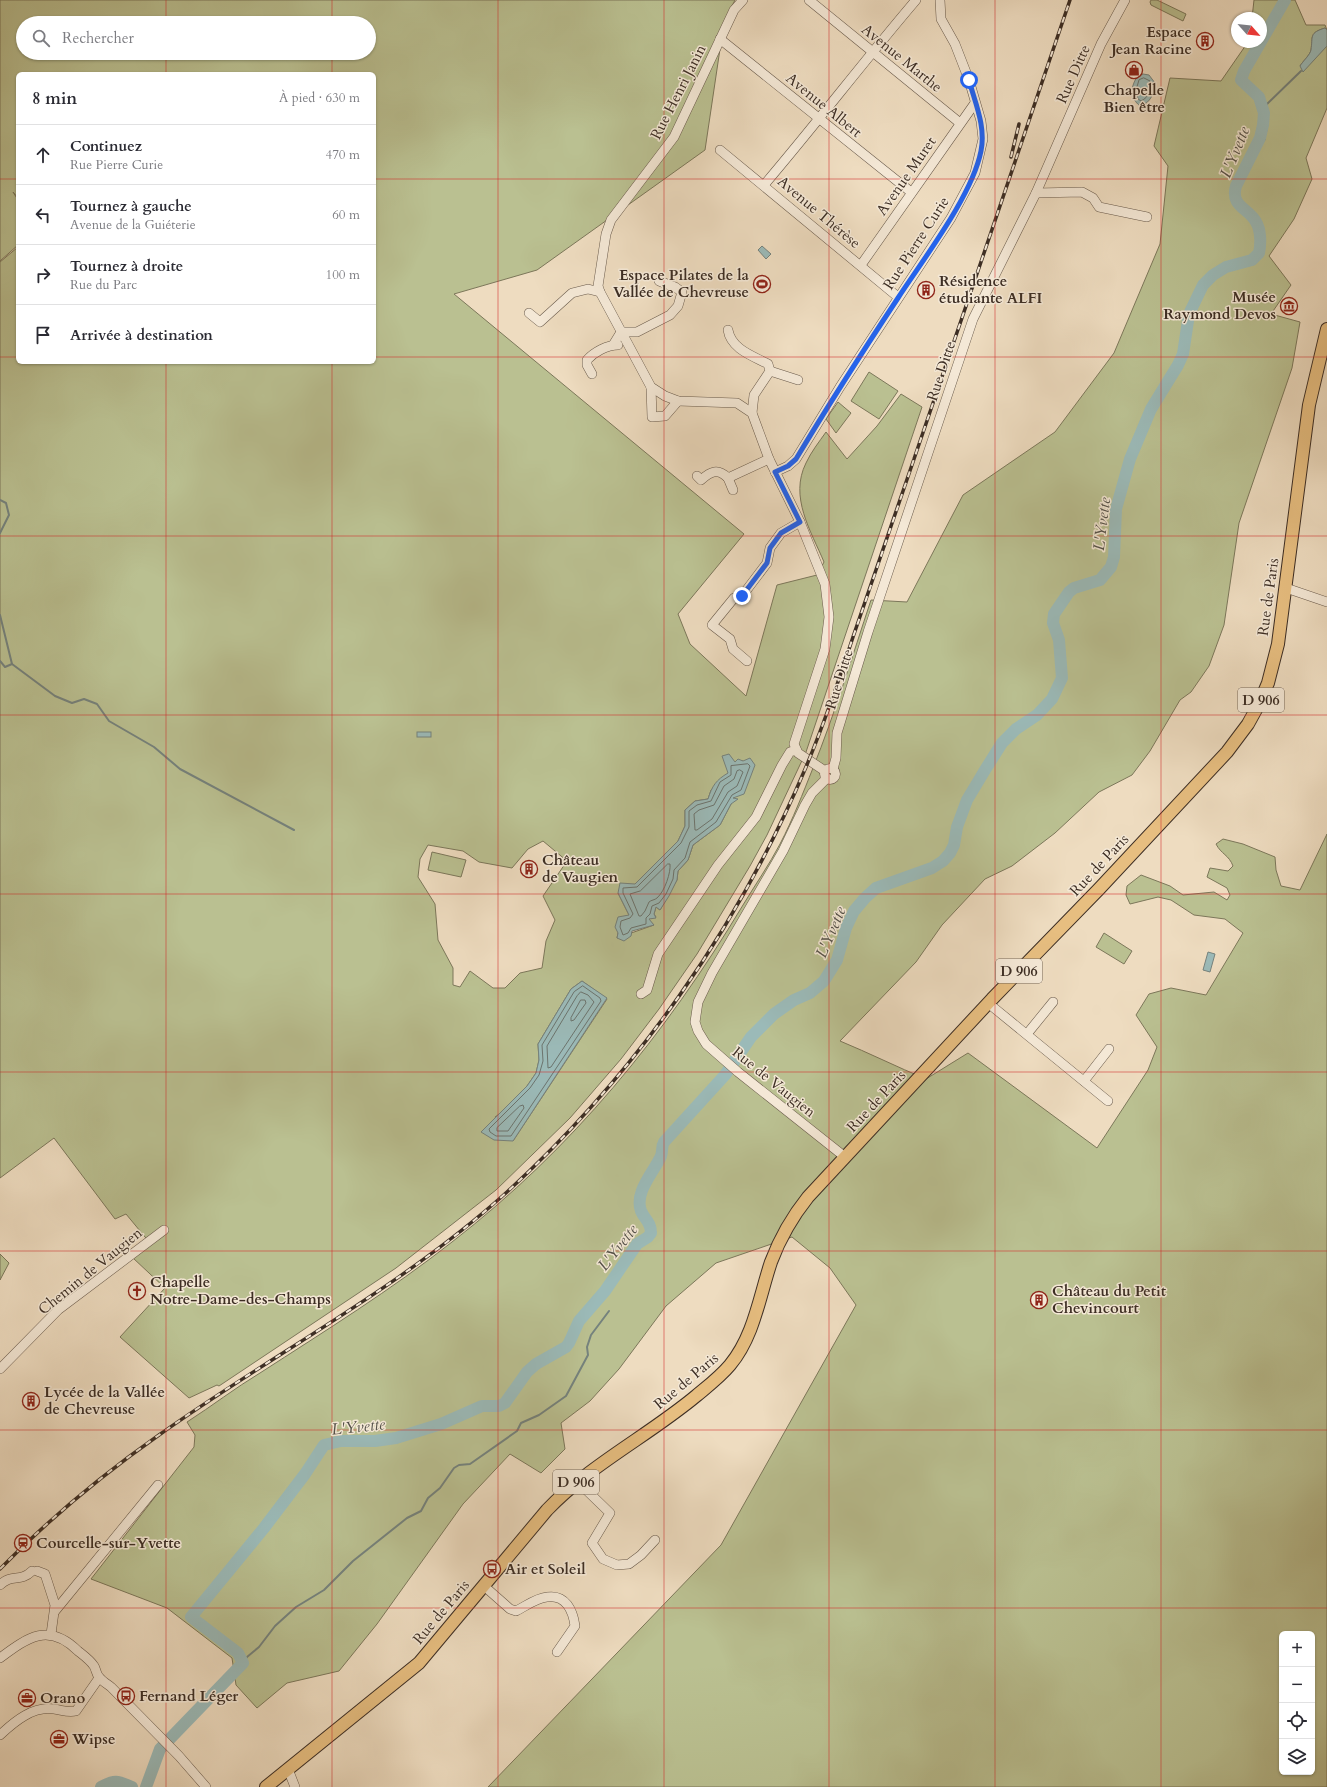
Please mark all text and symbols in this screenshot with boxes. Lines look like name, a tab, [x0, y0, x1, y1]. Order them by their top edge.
north arrow	[1231, 12, 1267, 48]
search box	[16, 16, 376, 60]
street label: Avenue Marthe	[857, 19, 947, 97]
place label: Espace Jean Racine	[1109, 22, 1192, 59]
icon: search	[30, 27, 52, 49]
text: Rechercher	[62, 28, 134, 48]
building icon: Espace Jean Racine	[1195, 31, 1215, 51]
street label: Rue Henri Janin	[646, 41, 711, 143]
street label: Rue Ditte	[1051, 41, 1095, 106]
shop icon: Chapelle Bien être	[1124, 60, 1144, 80]
street label: Avenue Albert	[782, 68, 866, 142]
route start	[960, 71, 978, 89]
place label: Chapelle Bien être	[1103, 80, 1165, 117]
text: 8 min	[32, 87, 77, 110]
text: À pied · 630 m	[279, 89, 360, 107]
water label: L'Yvette	[1215, 123, 1255, 181]
street label: Avenue Muret	[871, 132, 941, 219]
text: Continuez	[70, 136, 142, 156]
icon: ahead	[32, 144, 54, 166]
text: 470 m	[326, 146, 360, 164]
text: Rue Pierre Curie	[70, 156, 163, 174]
street label: Avenue Thérèse	[773, 171, 865, 253]
street label: Rue Pierre Curie	[878, 192, 954, 293]
text: Tournez à gauche	[70, 196, 192, 216]
icon: left	[32, 204, 54, 226]
text: 60 m	[332, 206, 360, 224]
text: Avenue de la Guiéterie	[70, 216, 196, 234]
text: Tournez à droite	[70, 256, 183, 276]
icon: right	[32, 264, 54, 286]
place label: Espace Pilates de la Vallée de Chevreuse	[613, 265, 750, 302]
text: 100 m	[326, 266, 360, 284]
place label: Résidence étudiante ALFI	[939, 271, 1042, 308]
sports icon: Espace Pilates de la Vallée de Chevreuse	[752, 274, 772, 294]
text: Rue du Parc	[70, 276, 137, 294]
building icon: Résidence étudiante ALFI	[916, 280, 936, 300]
place label: Musée Raymond Devos	[1163, 287, 1276, 324]
museum icon: Musée Raymond Devos	[1279, 296, 1299, 316]
icon: arrive	[32, 324, 54, 346]
text: Arrivée à destination	[70, 325, 213, 345]
street label: Rue Ditte	[922, 338, 960, 404]
water label: L'Yvette	[1088, 495, 1116, 552]
street label: Rue de Paris	[1253, 557, 1283, 637]
route end	[733, 587, 751, 605]
street label: Rue Ditte	[820, 646, 858, 712]
road number: D 906	[1238, 688, 1284, 712]
street label: Rue de Paris	[1065, 830, 1133, 900]
place label: Château de Vaugien	[542, 850, 618, 887]
building icon: Château de Vaugien	[519, 859, 539, 879]
water label: L'Yvette	[810, 903, 852, 961]
road number: D 906	[996, 959, 1042, 983]
street label: Rue de Vaugien	[728, 1042, 820, 1122]
street label: Rue de Paris	[842, 1066, 910, 1136]
water label: L'Yvette	[593, 1219, 643, 1275]
street label: Chemin de Vaugien	[34, 1222, 147, 1319]
place label: Chapelle Notre-Dame-des-Champs	[150, 1272, 331, 1309]
church icon: Chapelle Notre-Dame-des-Champs	[127, 1281, 147, 1301]
place label: Château du Petit Chevincourt	[1052, 1281, 1167, 1318]
building icon: Château du Petit Chevincourt	[1029, 1290, 1049, 1310]
street label: Rue de Paris	[650, 1348, 722, 1414]
place label: Lycée de la Vallée de Chevreuse	[44, 1382, 165, 1419]
building icon: Lycée de la Vallée de Chevreuse	[21, 1391, 41, 1411]
water label: L'Yvette	[330, 1413, 387, 1441]
road number: D 906	[553, 1470, 599, 1494]
station icon: Courcelle-sur-Yvette	[13, 1533, 33, 1553]
place label: Courcelle-sur-Yvette	[36, 1533, 181, 1553]
bus stop icon: Air et Soleil	[482, 1559, 502, 1579]
place label: Air et Soleil	[505, 1559, 586, 1579]
street label: Rue de Paris	[408, 1576, 474, 1648]
map controls	[1279, 1631, 1315, 1775]
button: +	[1279, 1631, 1315, 1667]
button: −	[1279, 1667, 1315, 1703]
bus stop icon: Fernand Léger	[116, 1686, 136, 1706]
place label: Fernand Léger	[139, 1686, 239, 1706]
office icon: Orano	[17, 1688, 37, 1708]
place label: Orano	[40, 1688, 85, 1708]
button: locate	[1279, 1703, 1315, 1739]
office icon: Wipse	[49, 1729, 69, 1749]
place label: Wipse	[71, 1729, 115, 1749]
button: layers	[1279, 1739, 1315, 1775]

